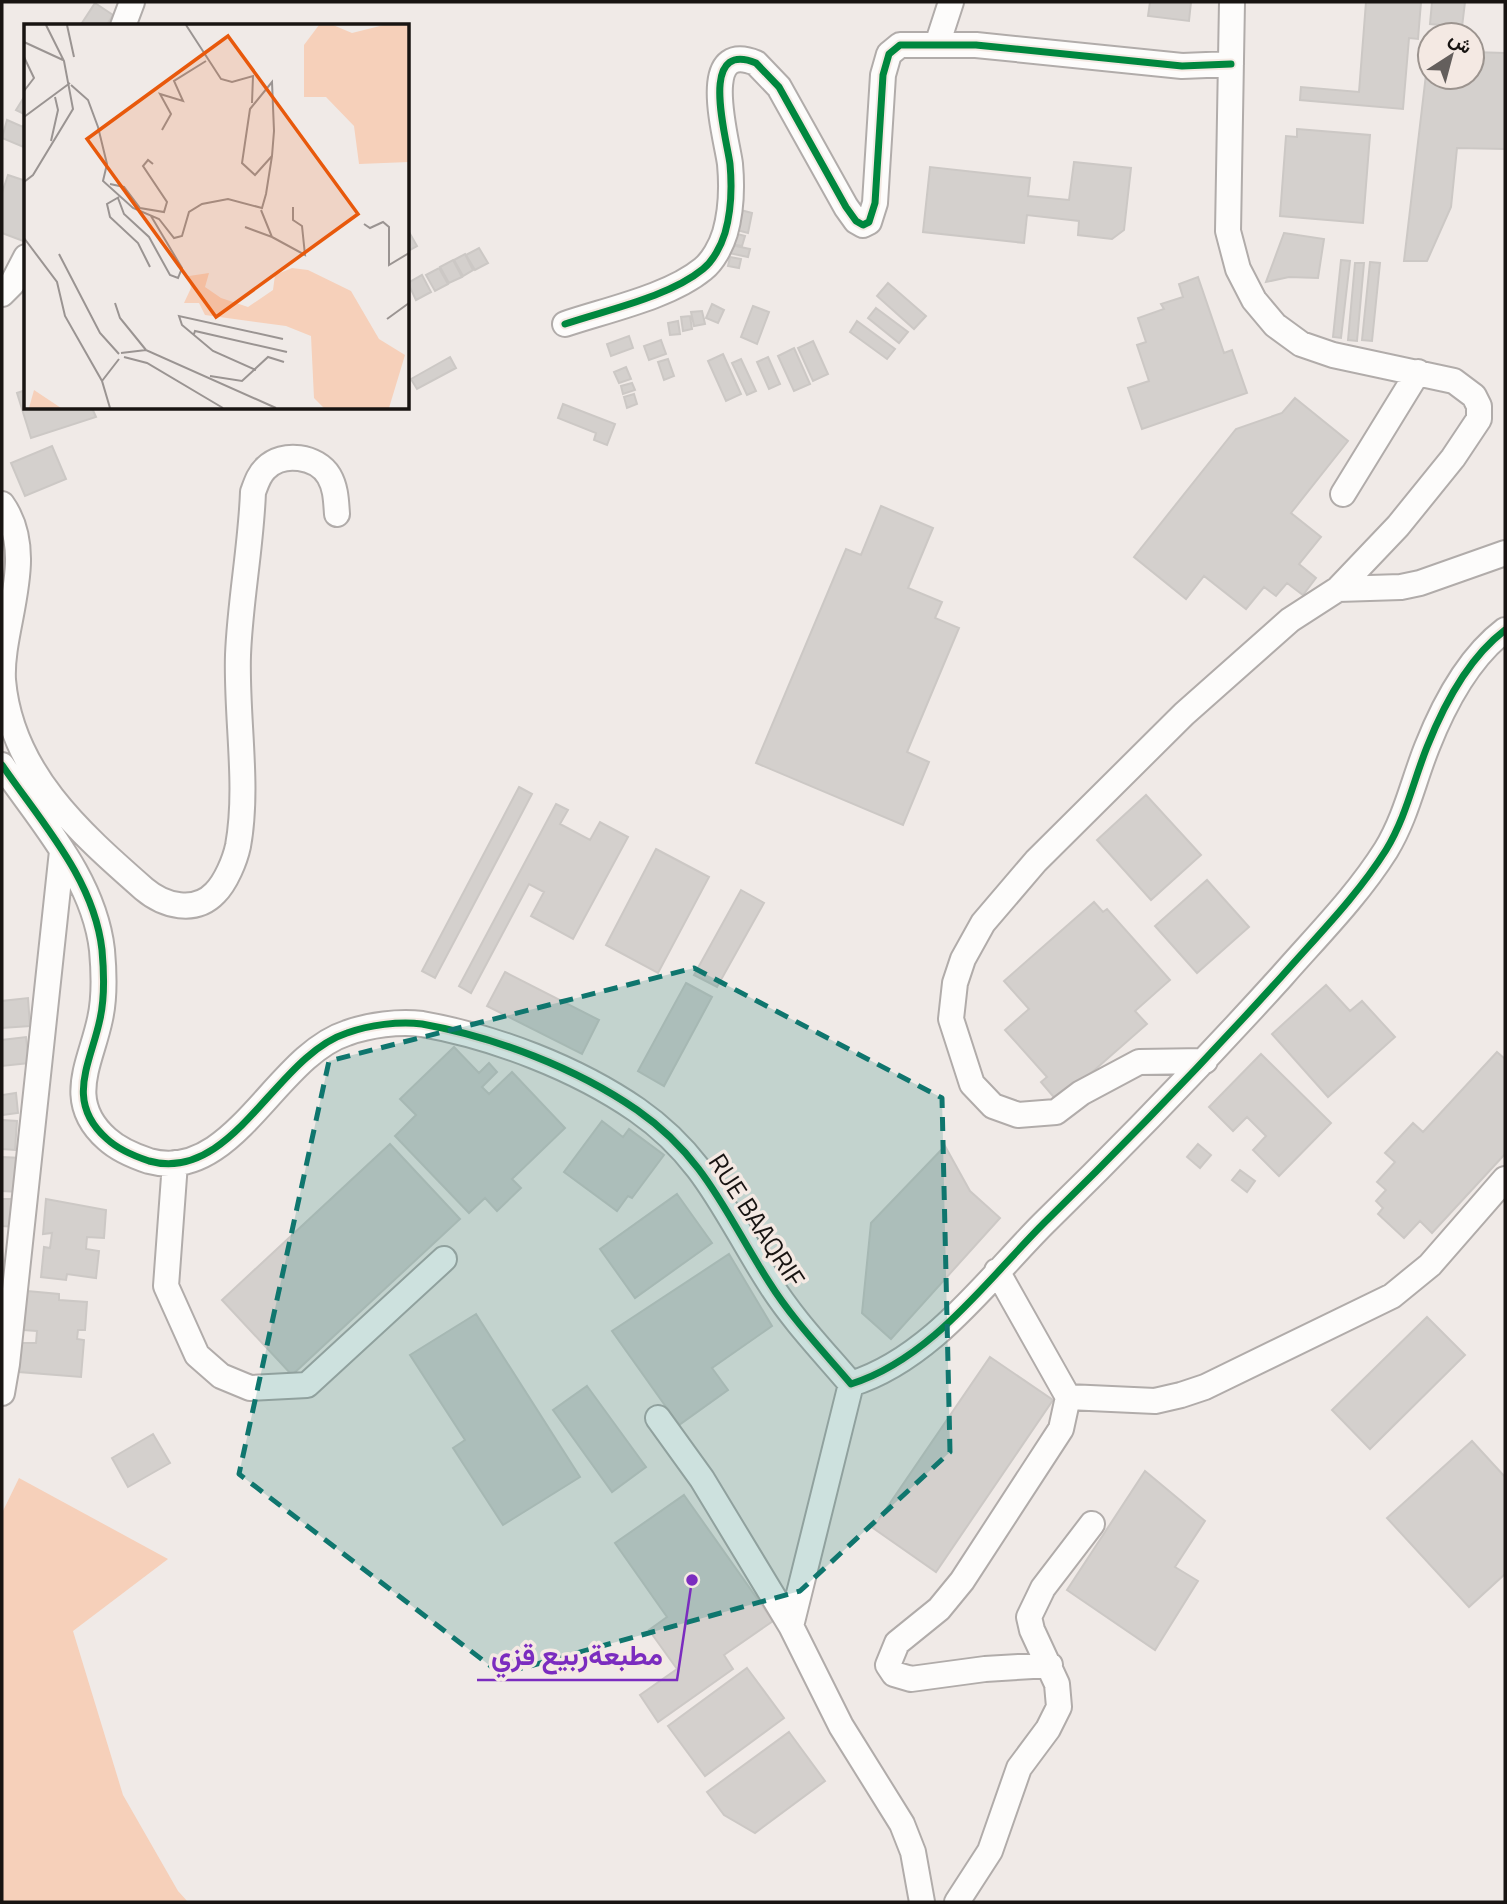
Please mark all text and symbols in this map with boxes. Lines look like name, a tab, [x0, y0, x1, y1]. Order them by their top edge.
north arrow	[1416, 21, 1486, 91]
text: ش	[1444, 23, 1479, 60]
inset map	[24, 24, 410, 410]
street label: RUE BAAQRIF	[699, 1145, 815, 1295]
callout: مطبعةربيع قزي	[477, 1631, 677, 1680]
text: مطبعةربيع قزي	[491, 1633, 663, 1679]

